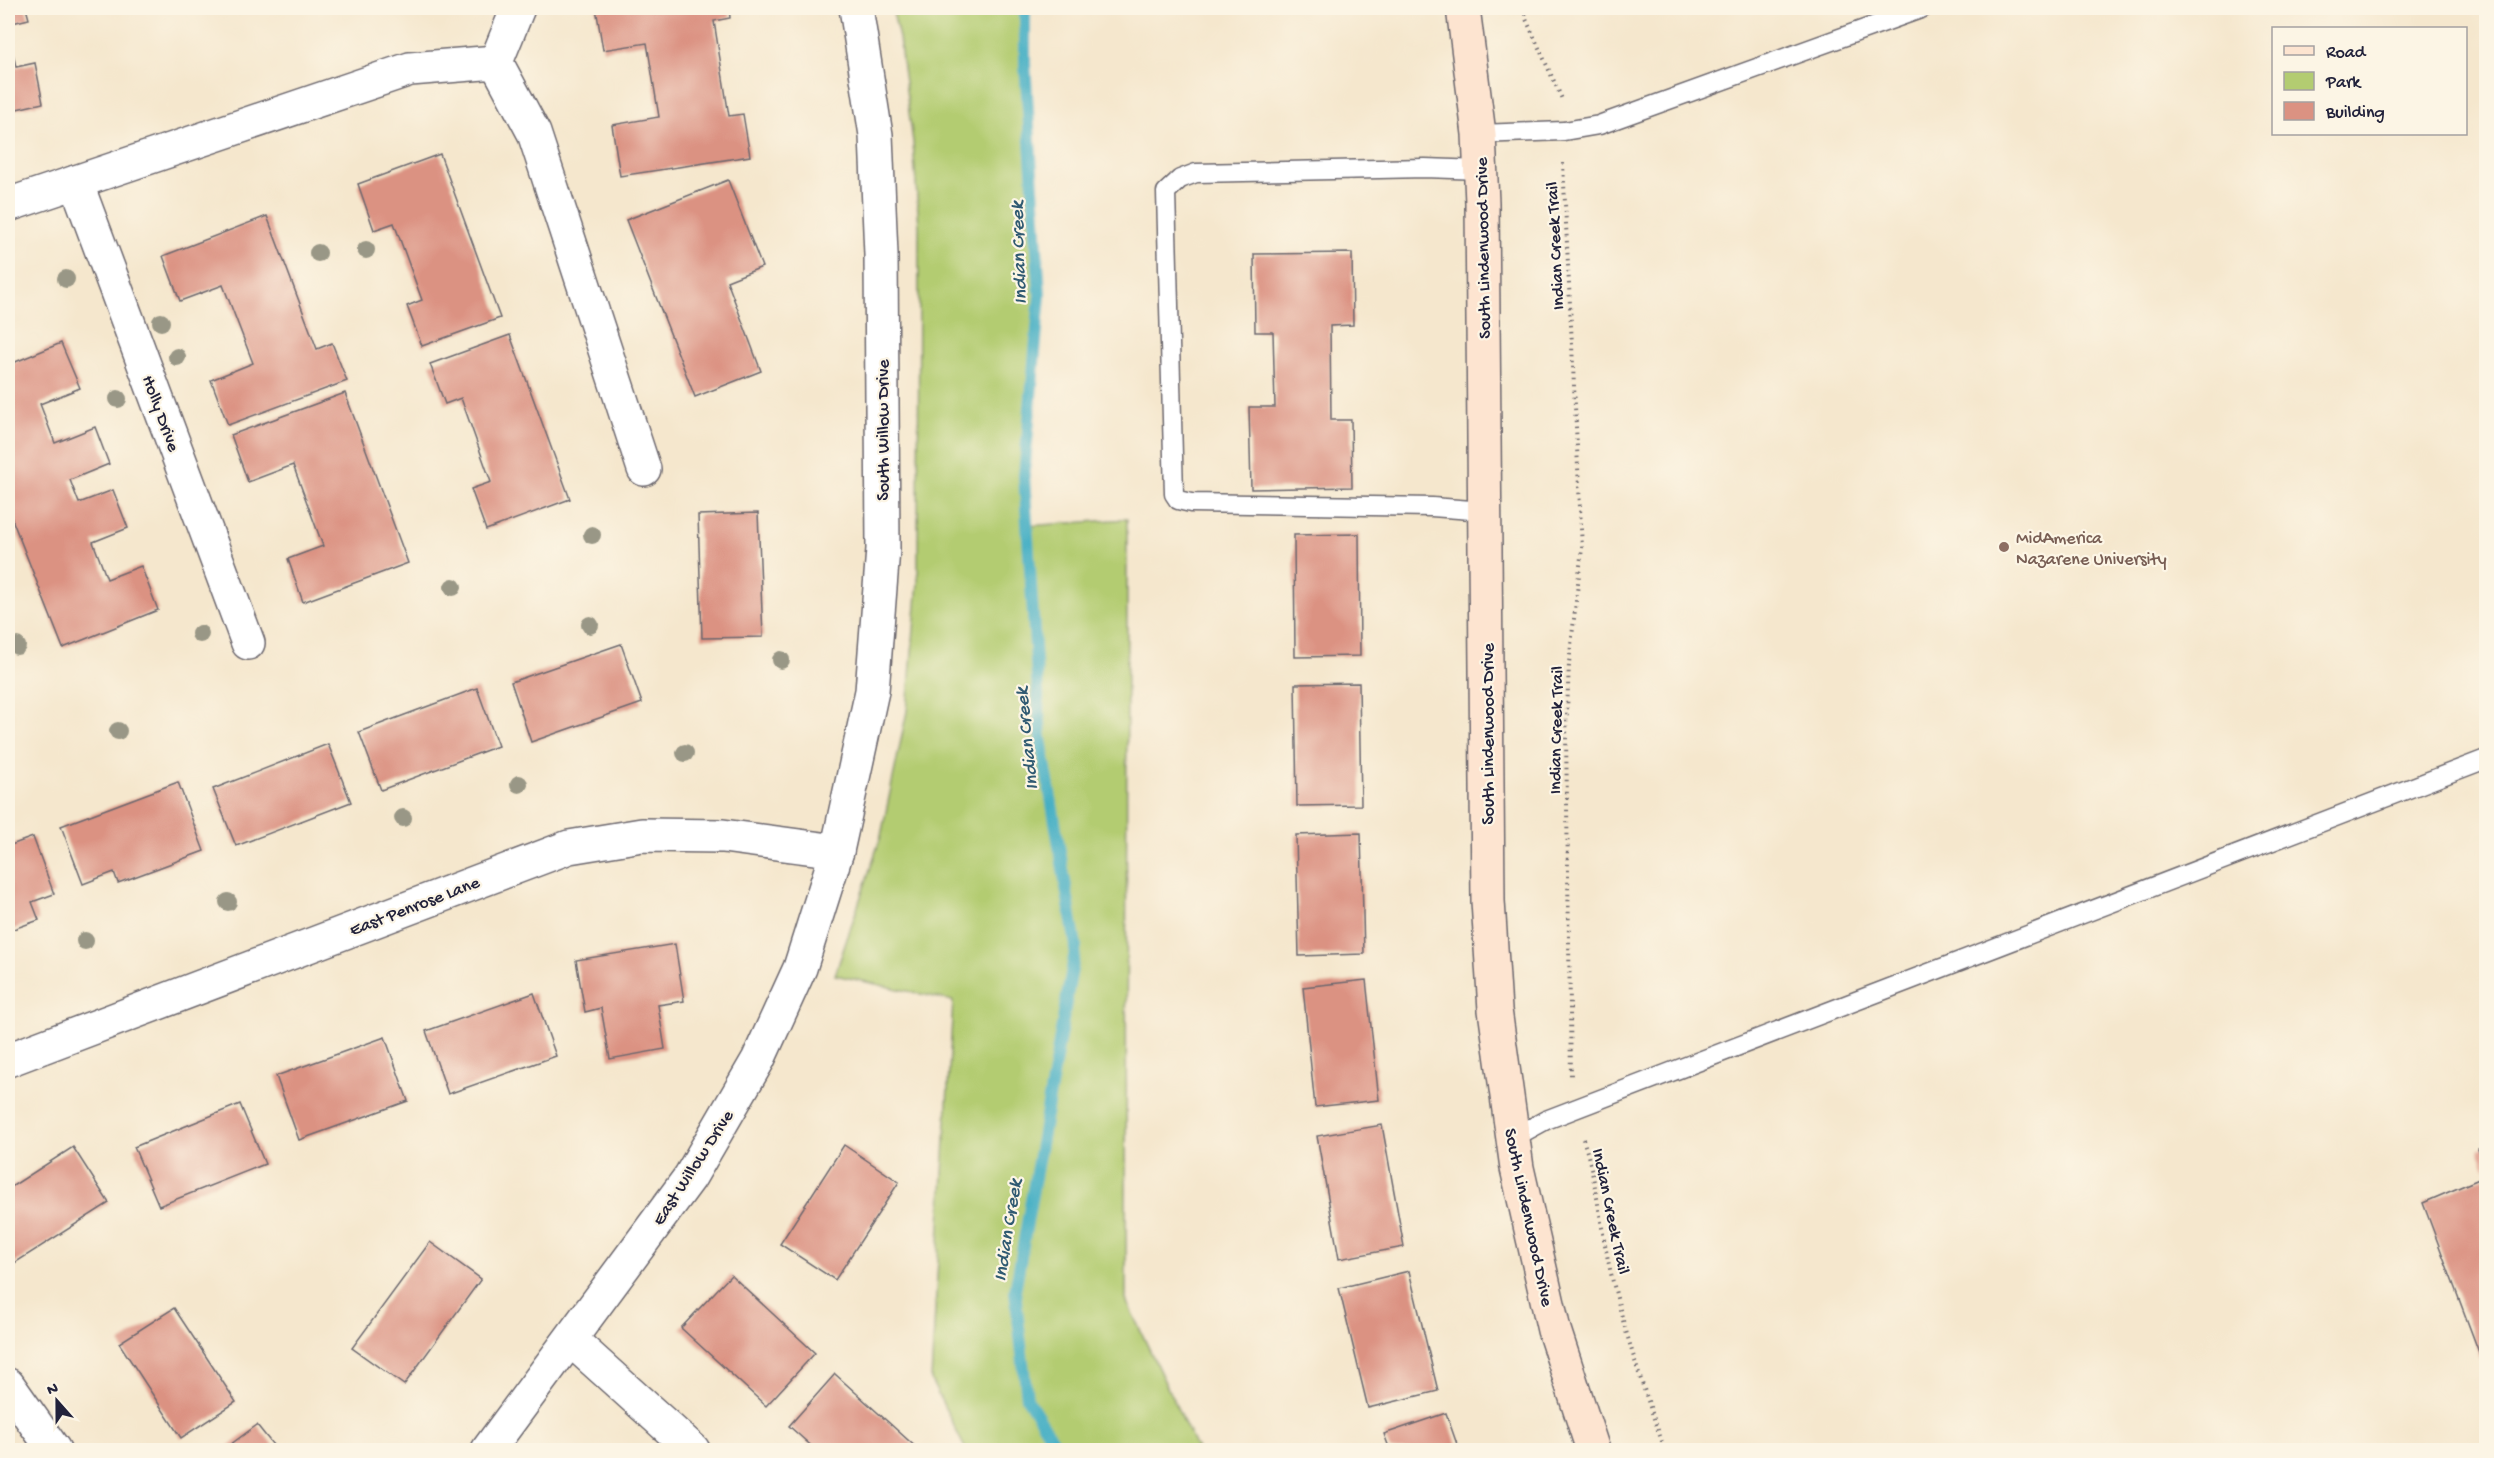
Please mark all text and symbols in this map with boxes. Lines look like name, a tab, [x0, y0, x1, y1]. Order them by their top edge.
legend	[2272, 27, 2467, 135]
text: Road	[2326, 43, 2367, 64]
text: Park	[2325, 73, 2362, 94]
text: Building	[2325, 103, 2385, 124]
street label: South Lindenwood Drive	[1472, 156, 1497, 339]
street label: Indian Creek Trail	[1543, 181, 1570, 310]
water label: Indian Creek	[1007, 199, 1034, 305]
street label: South Willow Drive	[874, 359, 895, 501]
street label: Holly Drive	[136, 373, 183, 456]
place label: MidAmerica Nazarene University	[2016, 529, 2167, 571]
marker: MidAmerica Nazarene University	[1997, 540, 2011, 554]
street label: South Lindenwood Drive	[1479, 643, 1500, 825]
street label: Indian Creek Trail	[1546, 666, 1569, 794]
water label: Indian Creek	[1011, 684, 1045, 791]
street label: East Penrose Lane	[347, 873, 484, 942]
street label: East Willow Drive	[649, 1106, 740, 1230]
street label: South Lindenwood Drive	[1498, 1127, 1557, 1309]
street label: Indian Creek Trail	[1586, 1147, 1633, 1276]
water label: Indian Creek	[990, 1176, 1029, 1283]
north arrow	[27, 1371, 87, 1431]
text: N	[45, 1379, 62, 1401]

